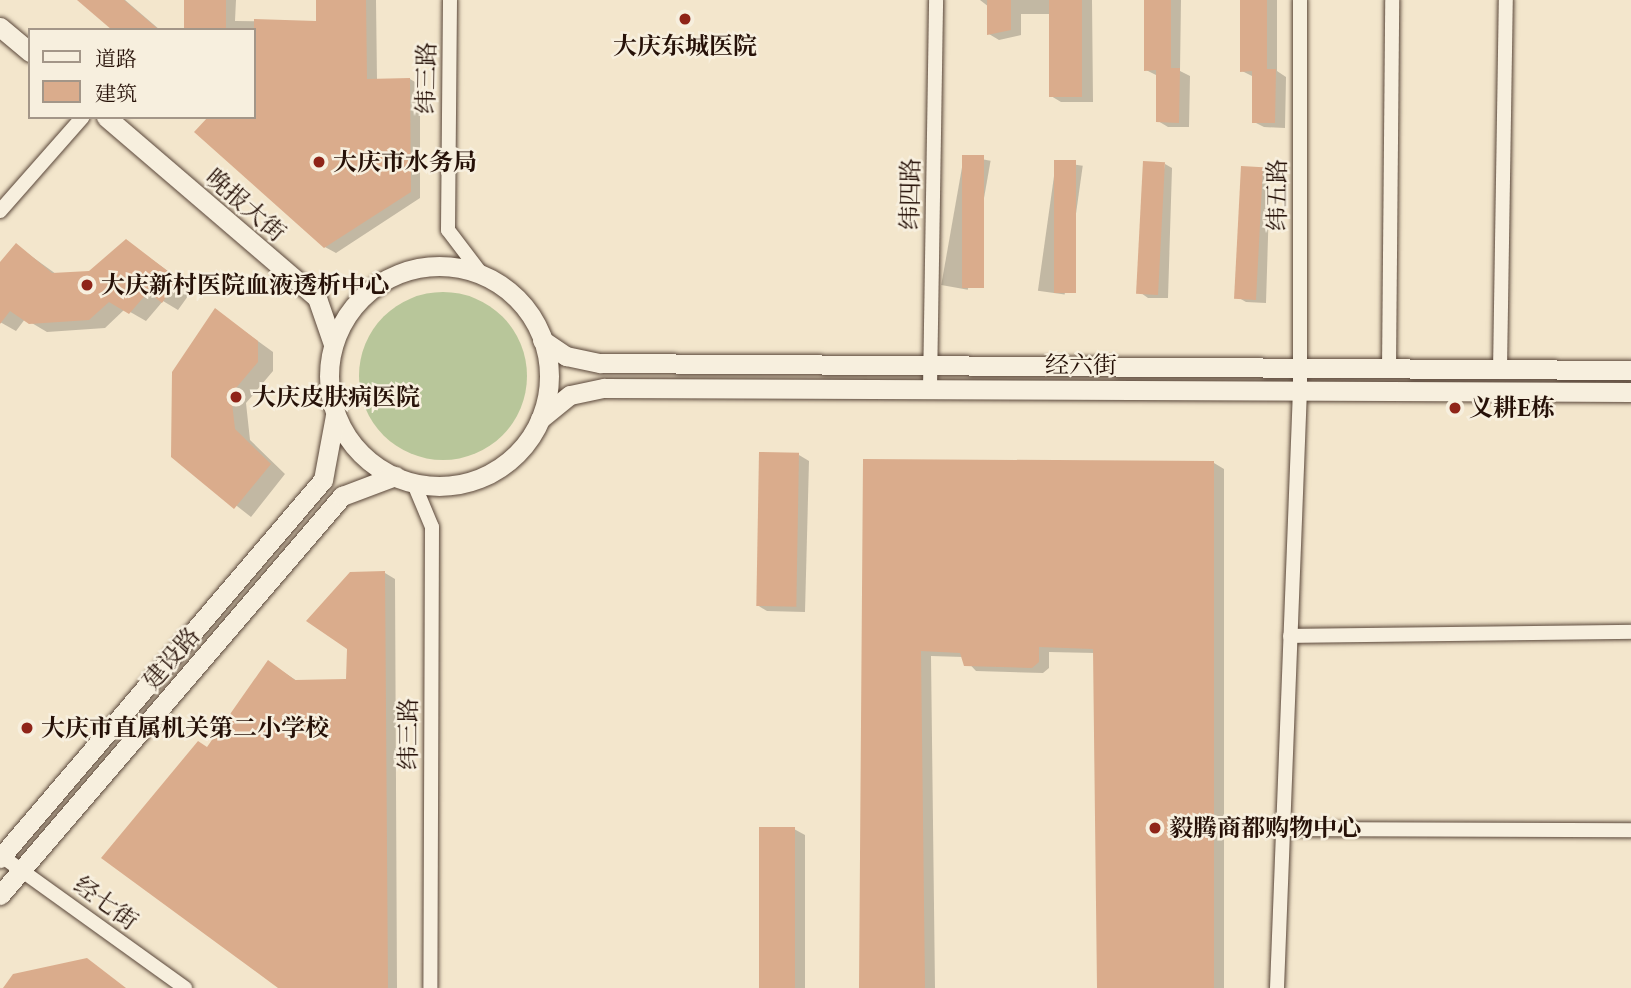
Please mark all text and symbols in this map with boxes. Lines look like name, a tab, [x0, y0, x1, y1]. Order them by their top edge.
marker: 大庆东城医院	[675, 9, 695, 29]
legend	[28, 28, 256, 119]
place label: 大庆东城医院	[613, 32, 757, 60]
street label: 纬三路	[411, 42, 441, 114]
text: 道路	[95, 45, 137, 72]
text: 建筑	[95, 80, 137, 107]
place label: 大庆市水务局	[333, 148, 477, 176]
marker: 大庆市水务局	[311, 154, 327, 170]
street label: 纬四路	[895, 158, 925, 230]
street label: 纬五路	[1263, 159, 1291, 231]
street label: 晚报大街	[200, 163, 292, 247]
place label: 大庆新村医院血液透析中心	[101, 271, 389, 299]
marker: 大庆新村医院血液透析中心	[79, 277, 95, 293]
street label: 经六街	[1045, 351, 1117, 379]
place label: 大庆皮肤病医院	[252, 383, 420, 411]
marker: 大庆皮肤病医院	[226, 387, 246, 407]
place label: 义耕E栋	[1469, 394, 1555, 422]
marker: 义耕E栋	[1447, 400, 1463, 416]
street label: 建设路	[137, 621, 205, 695]
street label: 纬三路	[394, 698, 422, 770]
place label: 大庆市直属机关第二小学校	[41, 714, 329, 742]
marker: 大庆市直属机关第二小学校	[19, 720, 35, 736]
place label: 毅腾商都购物中心	[1169, 814, 1361, 842]
marker: 毅腾商都购物中心	[1147, 820, 1163, 836]
street label: 经七街	[68, 870, 144, 936]

